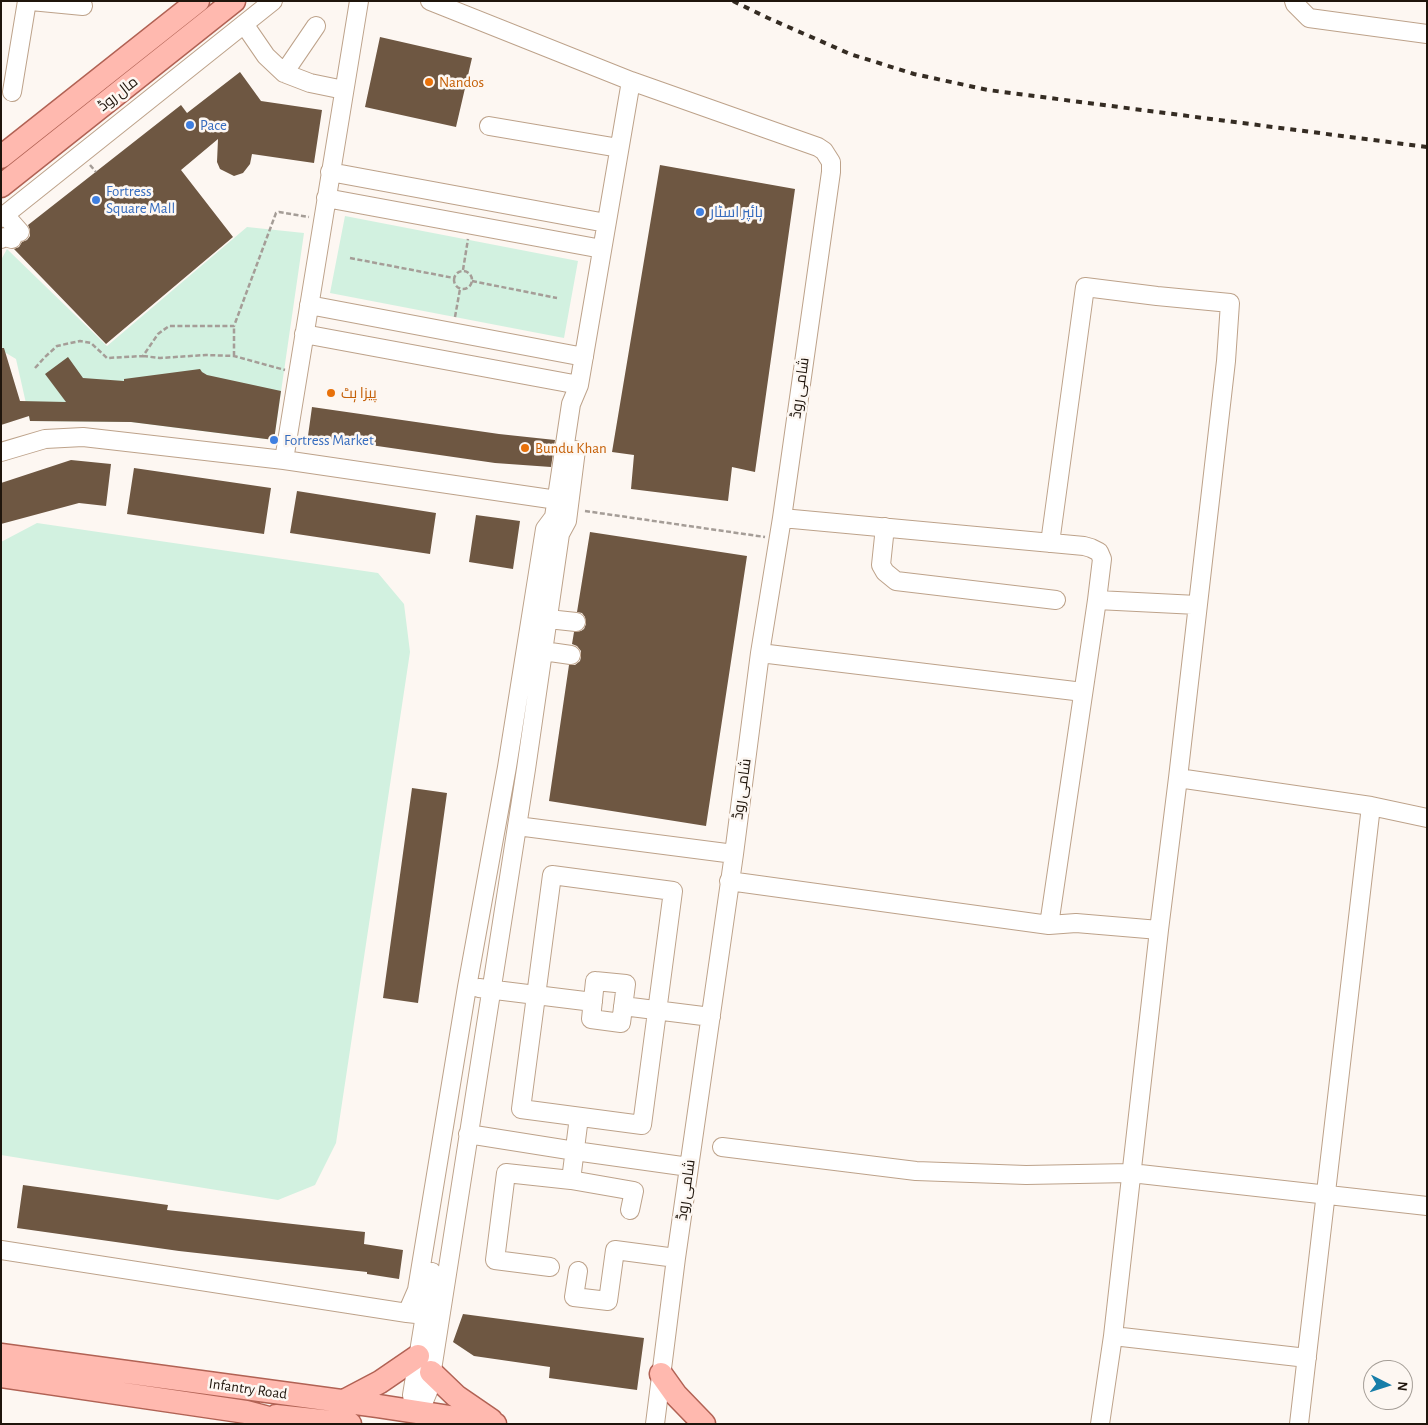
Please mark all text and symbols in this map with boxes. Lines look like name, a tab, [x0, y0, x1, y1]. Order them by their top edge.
street label: مال روڈ	[94, 73, 142, 115]
place label: Nandos	[439, 73, 484, 91]
marker: Nandos	[423, 76, 435, 88]
place label: Pace	[200, 116, 227, 134]
marker: Pace	[184, 119, 196, 131]
place label: Fortress Square Mall	[106, 182, 175, 217]
marker: Fortress Square Mall	[90, 194, 102, 206]
place label: ہائپر اسٹار	[710, 203, 763, 221]
marker: ہائپر اسٹار	[694, 206, 706, 218]
street label: شامی روڈ	[787, 356, 813, 420]
place label: پیزا ہٹ	[341, 384, 377, 402]
marker: پیزا ہٹ	[325, 387, 337, 399]
place label: Fortress Market	[284, 431, 374, 449]
marker: Fortress Market	[268, 434, 280, 446]
place label: Bundu Khan	[535, 439, 607, 457]
marker: Bundu Khan	[519, 442, 531, 454]
street label: شامی روڈ	[729, 757, 755, 821]
street label: شامی روڈ	[673, 1158, 699, 1222]
north arrow	[1363, 1360, 1413, 1410]
street label: Infantry Road	[208, 1375, 288, 1403]
text: N	[1395, 1381, 1409, 1392]

